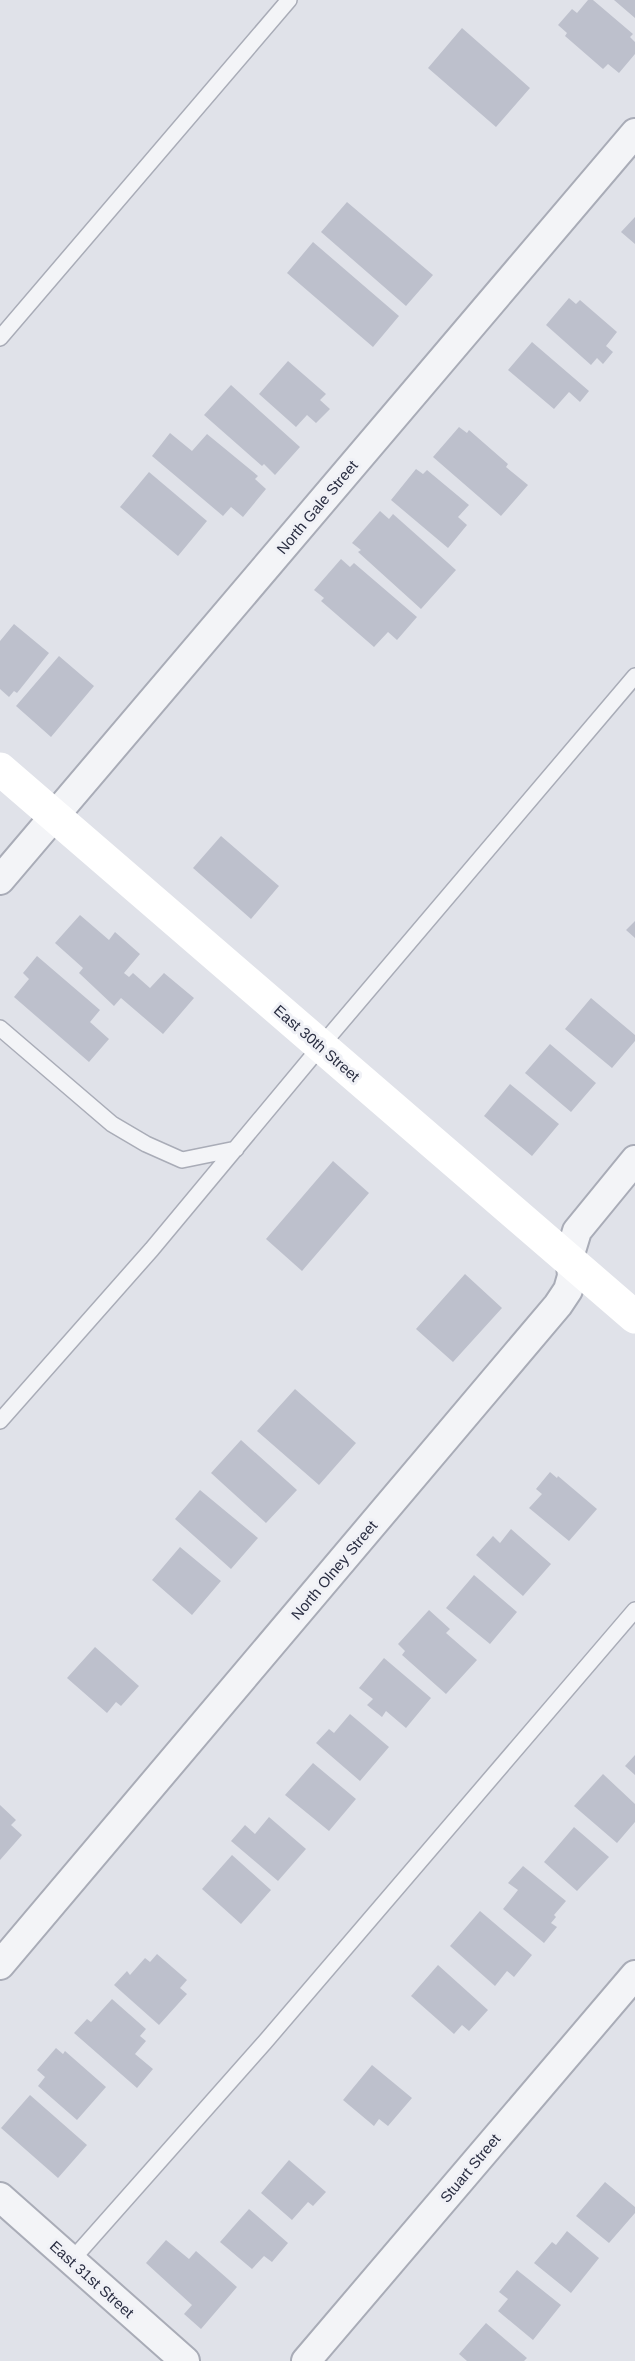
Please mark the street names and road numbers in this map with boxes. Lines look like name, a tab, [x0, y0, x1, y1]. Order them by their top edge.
street label: North Gale Street	[273, 456, 362, 557]
street label: East 30th Street	[271, 1001, 364, 1085]
street label: North Olney Street	[288, 1516, 381, 1623]
street label: Stuart Street	[436, 2130, 504, 2206]
street label: East 31st Street	[47, 2237, 138, 2322]

